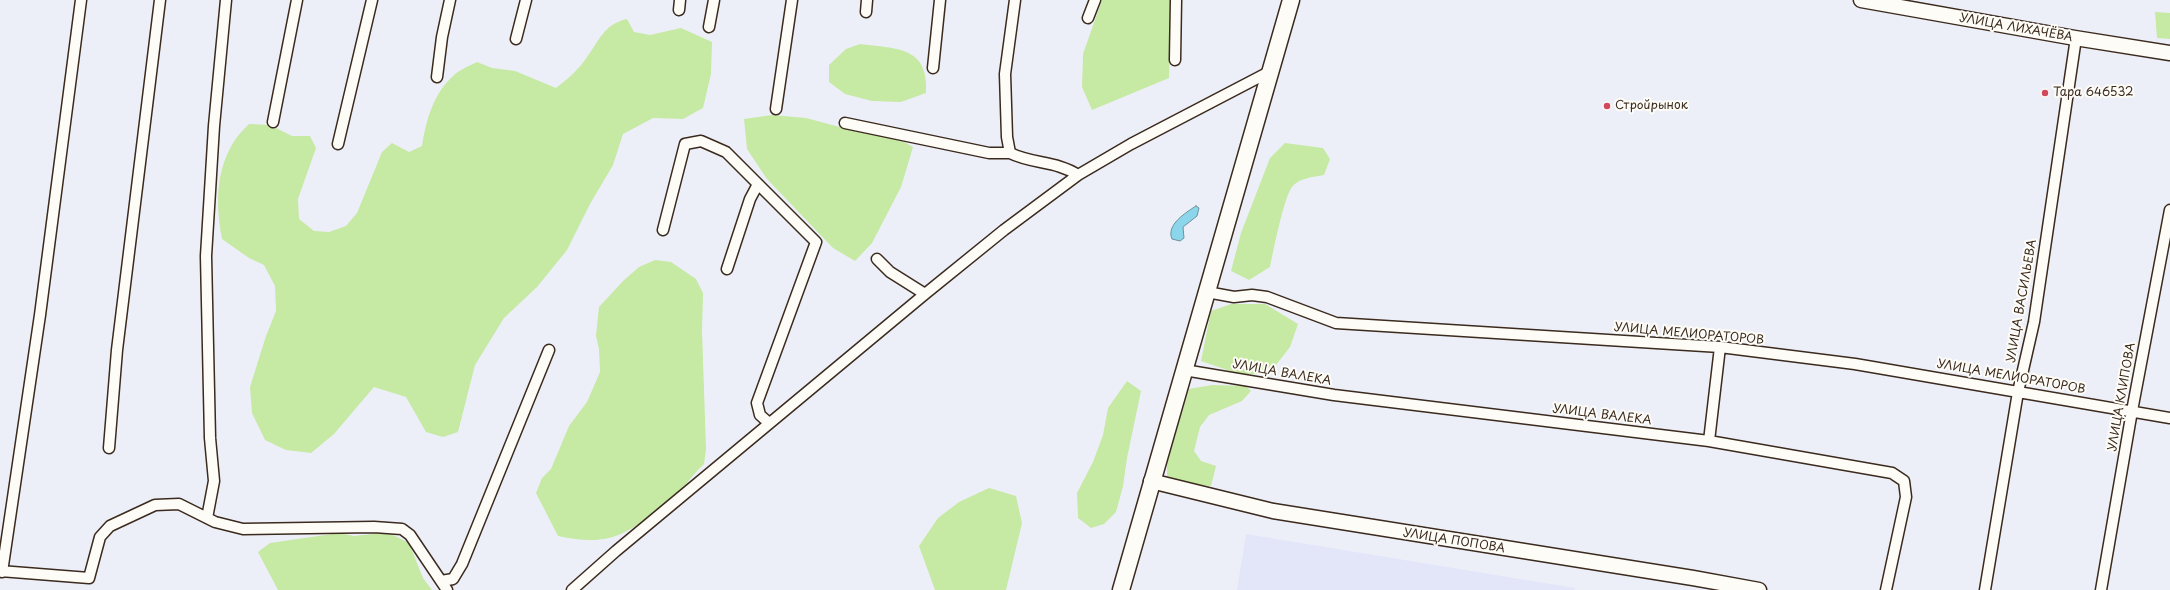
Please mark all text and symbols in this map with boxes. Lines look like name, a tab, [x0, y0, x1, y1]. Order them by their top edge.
street label: УЛИЦА ЛИХАЧЁВА	[1958, 11, 2074, 45]
place label: Тара 646532	[2053, 86, 2134, 100]
marker: Тара 646532	[2040, 88, 2050, 98]
place label: Стройрынок	[1615, 99, 1688, 113]
marker: Стройрынок	[1602, 101, 1612, 111]
street label: УЛИЦА ВАСИЛЬЕВА	[2004, 238, 2040, 364]
street label: УЛИЦА МЕЛИОРАТОРОВ	[1613, 320, 1765, 348]
street label: УЛИЦА КЛИПОВА	[2105, 342, 2139, 452]
street label: УЛИЦА ВАЛЕКА	[1232, 357, 1332, 389]
street label: УЛИЦА МЕЛИОРАТОРОВ	[1936, 357, 2086, 397]
street label: УЛИЦА ВАЛЕКА	[1552, 402, 1652, 428]
street label: УЛИЦА ПОПОВА	[1402, 526, 1506, 556]

